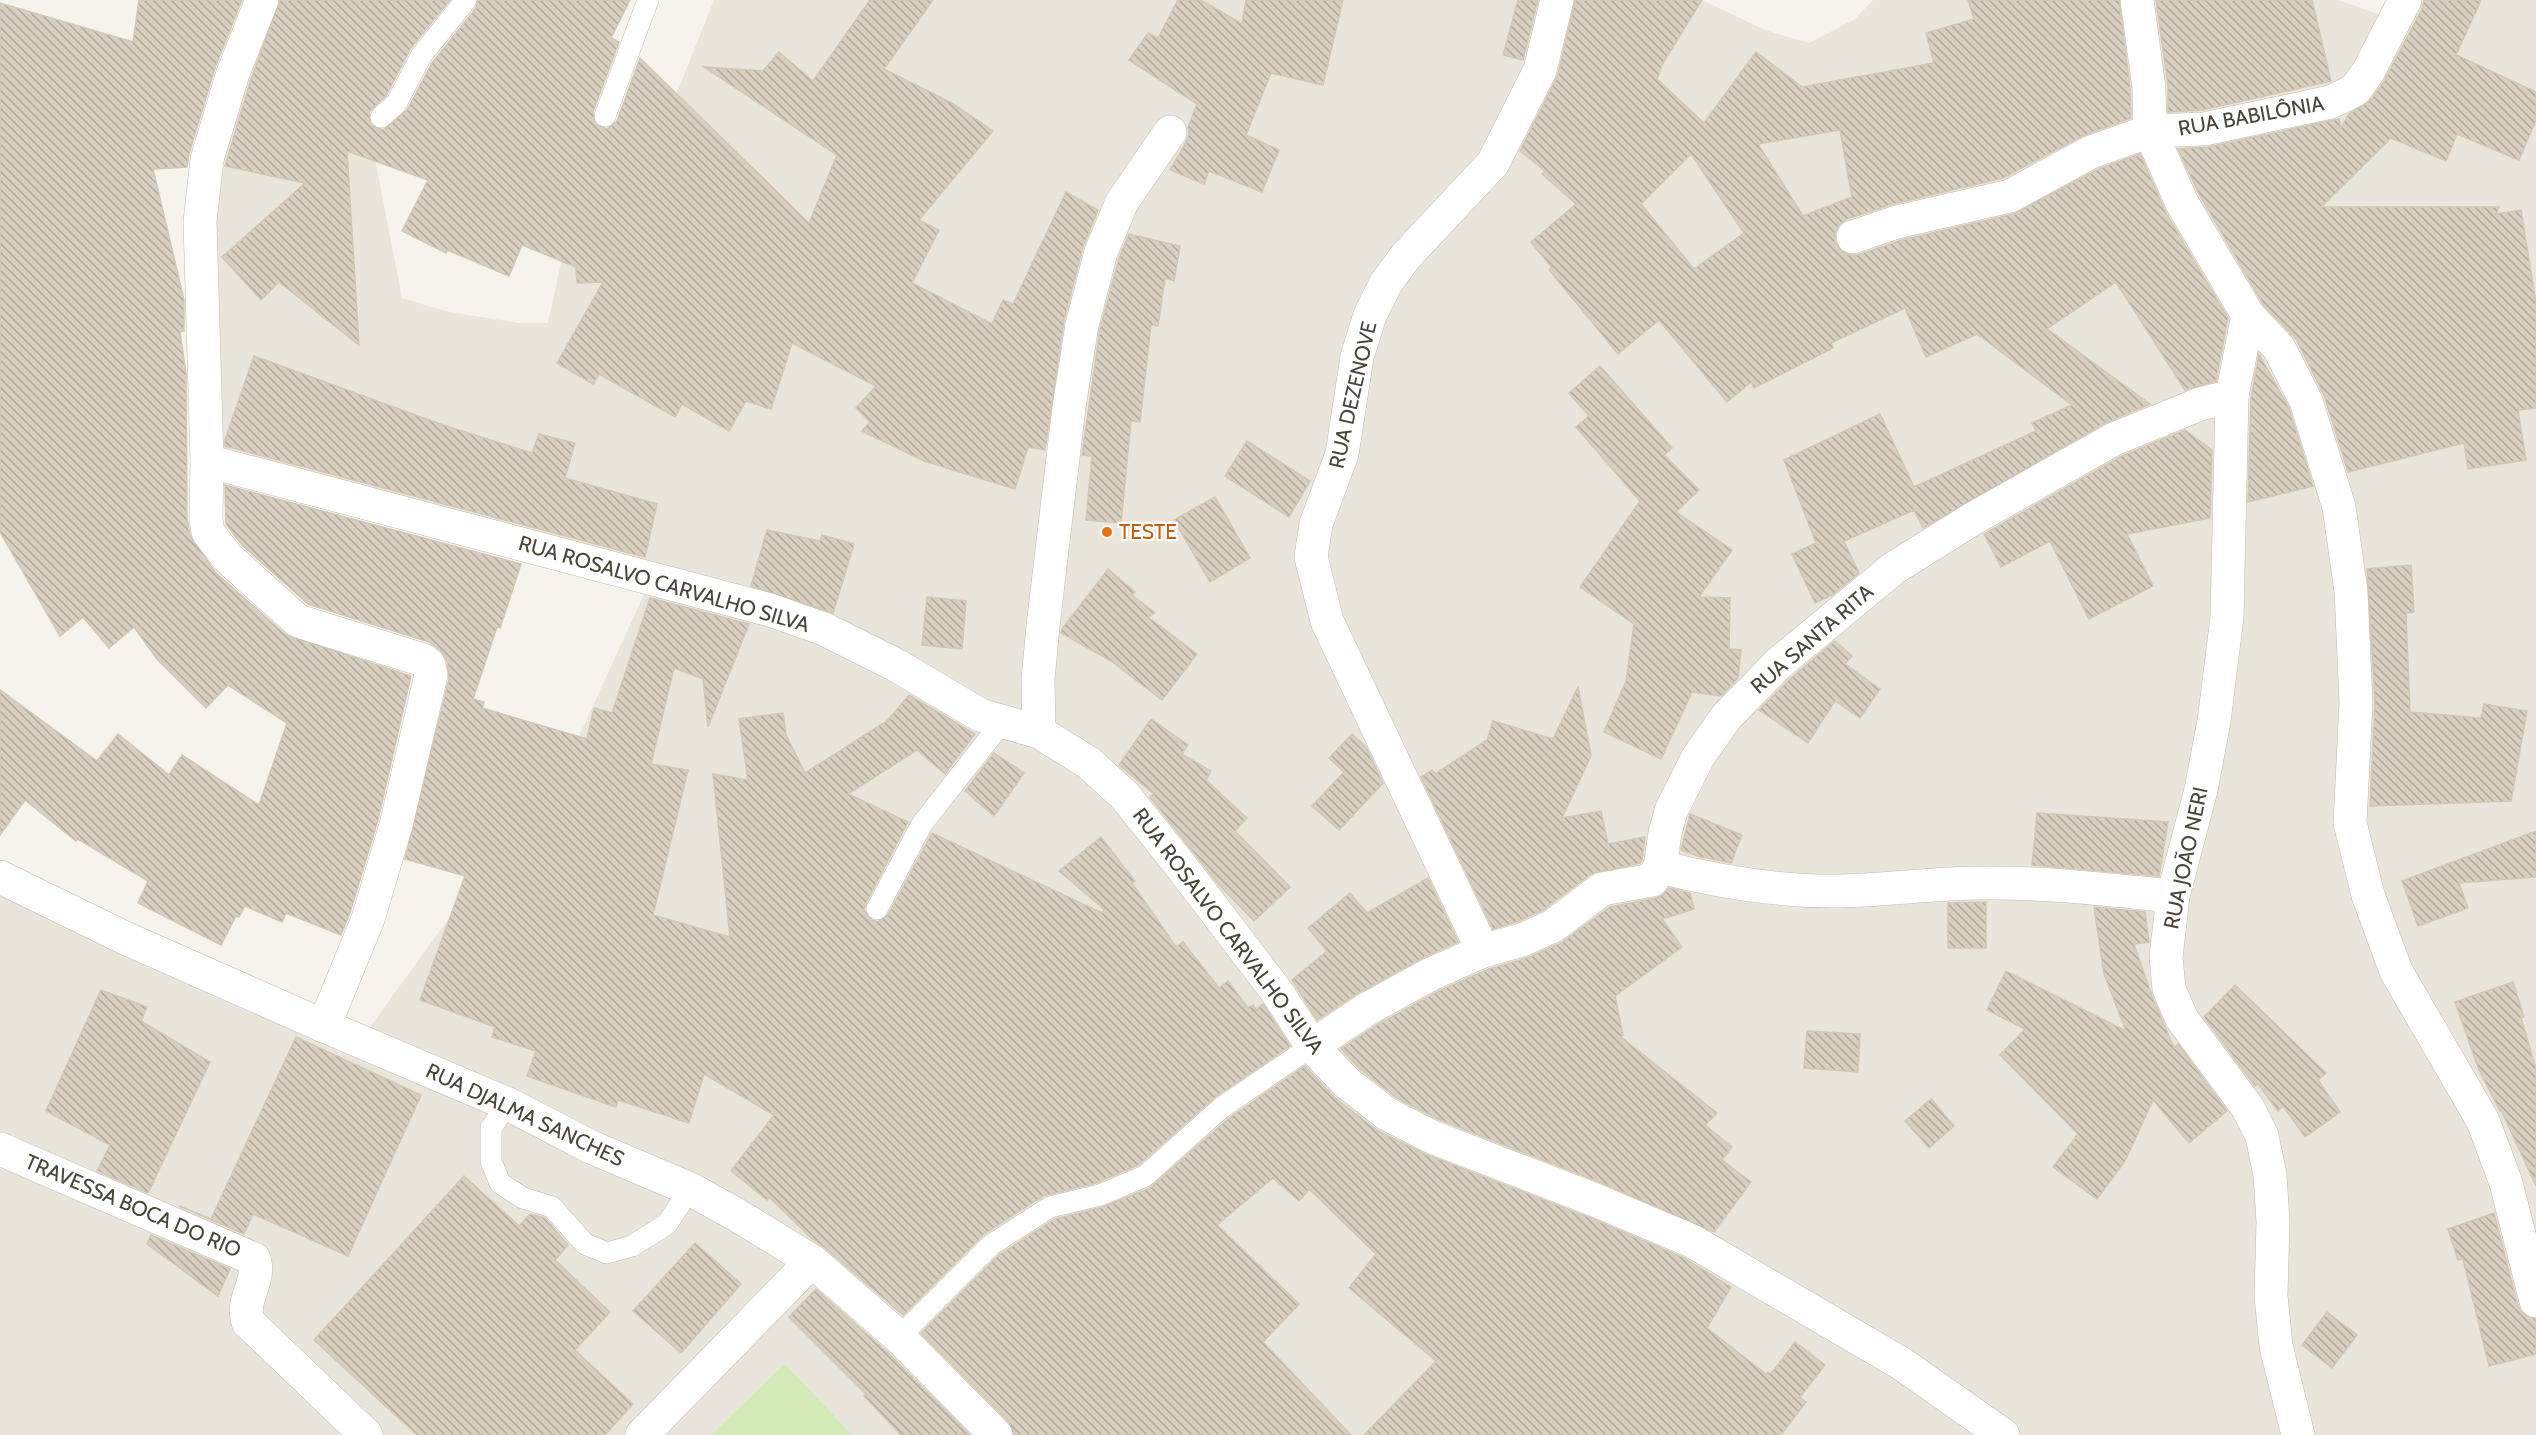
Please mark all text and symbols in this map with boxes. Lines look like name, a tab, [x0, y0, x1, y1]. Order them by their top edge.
street label: RUA BABILÔNIA	[2176, 90, 2326, 141]
street label: RUA DEZENOVE	[1323, 319, 1382, 471]
place label: TESTE	[1119, 519, 1177, 544]
marker: TESTE	[1100, 525, 1114, 539]
street label: RUA ROSALVO CARVALHO SILVA	[516, 530, 812, 637]
street label: RUA SANTA RITA	[1745, 579, 1878, 699]
street label: RUA JOÃO NERI	[2157, 784, 2213, 931]
street label: RUA ROSALVO CARVALHO SILVA	[1128, 803, 1329, 1059]
street label: RUA DJALMA SANCHES	[422, 1058, 628, 1171]
street label: TRAVESSA BOCA DO RIO	[22, 1149, 245, 1262]

